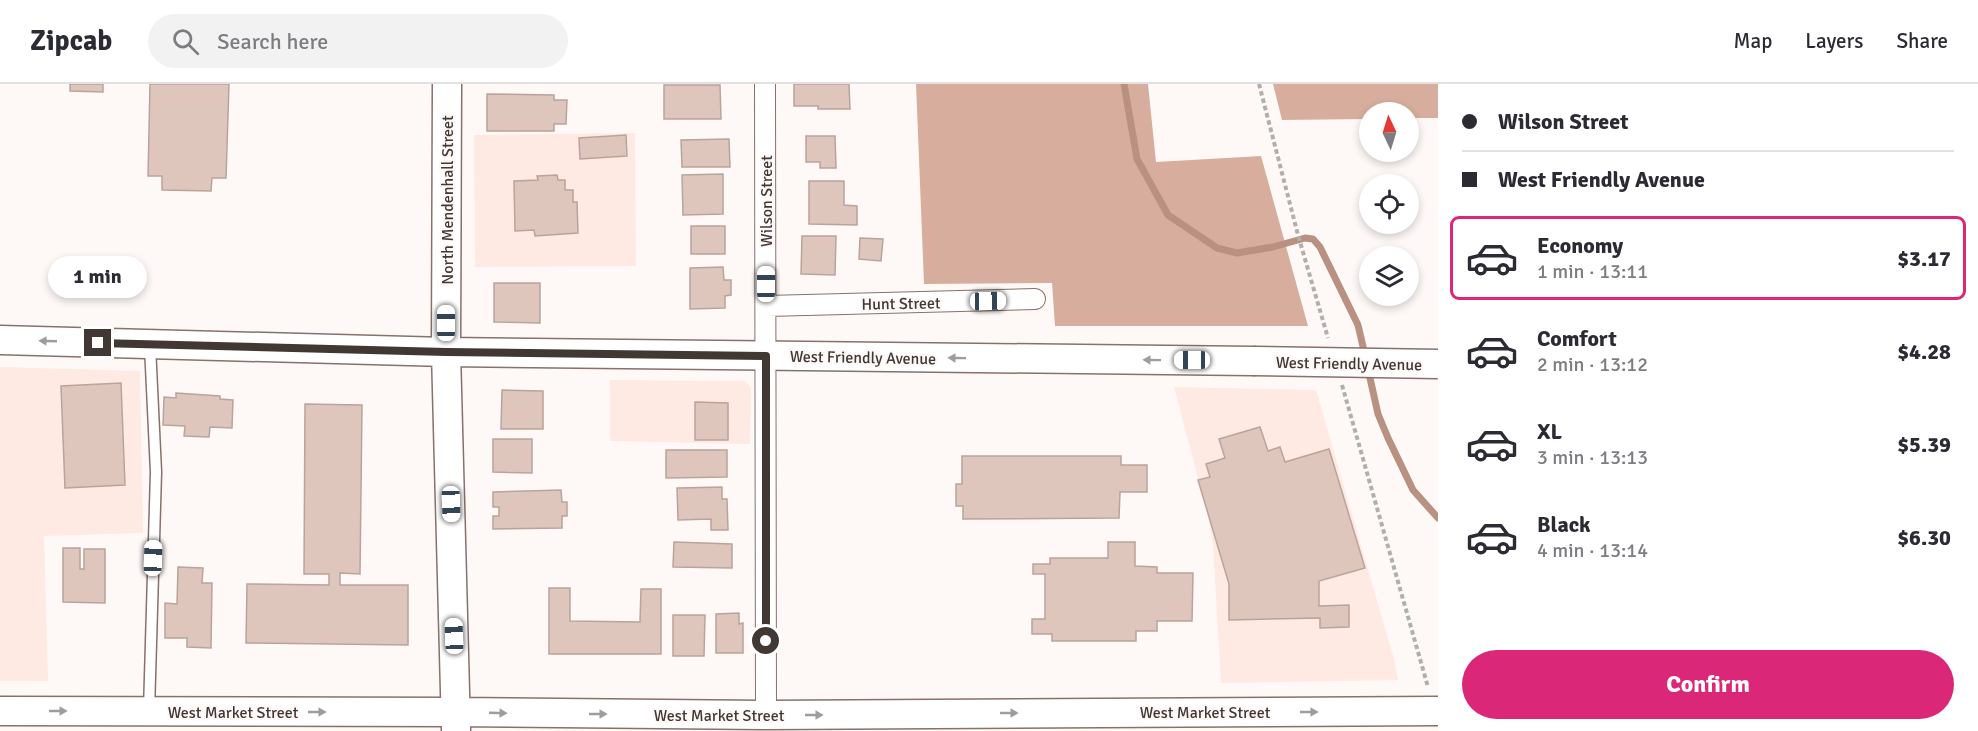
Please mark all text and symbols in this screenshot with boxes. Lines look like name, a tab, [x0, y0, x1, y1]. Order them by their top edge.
search box	[148, 14, 568, 68]
text: Zipcab	[30, 24, 112, 58]
icon: search	[169, 25, 202, 58]
text: Search here	[217, 28, 328, 55]
text: Map	[1734, 28, 1772, 54]
text: Layers	[1805, 28, 1863, 54]
text: Share	[1896, 28, 1948, 54]
north arrow	[1359, 102, 1419, 162]
map controls	[1359, 102, 1419, 306]
text: Wilson Street	[1498, 108, 1628, 135]
street label: North Mendenhall Street	[438, 115, 458, 285]
street label: Wilson Street	[757, 155, 777, 247]
text: West Friendly Avenue	[1498, 166, 1705, 193]
button: locate	[1359, 174, 1419, 234]
icon: car	[1465, 231, 1519, 285]
text: Economy	[1537, 232, 1623, 259]
text: $3.17	[1897, 245, 1951, 272]
button: layers	[1359, 246, 1419, 306]
callout: 1 min	[48, 256, 148, 298]
text: 1 min · 13:11	[1537, 259, 1648, 284]
text: 1 min	[73, 264, 122, 289]
car	[757, 266, 775, 302]
car	[970, 292, 1006, 310]
street label: Hunt Street	[861, 293, 941, 315]
car	[437, 305, 455, 341]
icon: car	[1465, 324, 1519, 378]
text: Comfort	[1537, 325, 1617, 352]
route end	[84, 329, 111, 356]
one-way arrow	[39, 337, 58, 346]
text: $4.28	[1897, 338, 1951, 365]
street label: West Friendly Avenue	[790, 347, 936, 369]
car	[1174, 351, 1210, 369]
text: 2 min · 13:12	[1537, 352, 1648, 377]
one-way arrow	[948, 353, 967, 363]
street label: West Friendly Avenue	[1276, 353, 1422, 375]
one-way arrow	[1143, 355, 1162, 365]
icon: car	[1465, 417, 1519, 471]
text: XL	[1537, 418, 1562, 445]
text: $5.39	[1897, 431, 1951, 458]
text: 3 min · 13:13	[1537, 445, 1648, 470]
car	[441, 486, 461, 522]
icon: car	[1465, 510, 1519, 564]
text: Black	[1537, 511, 1591, 538]
text: $6.30	[1897, 524, 1951, 551]
text: 4 min · 13:14	[1537, 538, 1648, 563]
car	[143, 540, 163, 576]
car	[444, 618, 464, 654]
route start	[752, 627, 779, 654]
button: Confirm	[1462, 650, 1954, 719]
street label: West Market Street	[168, 703, 299, 723]
street label: West Market Street	[1140, 703, 1271, 723]
one-way arrow	[49, 706, 68, 716]
street label: West Market Street	[654, 706, 785, 726]
one-way arrow	[308, 707, 327, 717]
one-way arrow	[1300, 707, 1319, 717]
one-way arrow	[488, 708, 507, 717]
one-way arrow	[589, 709, 608, 719]
one-way arrow	[1000, 709, 1019, 718]
one-way arrow	[805, 710, 824, 720]

